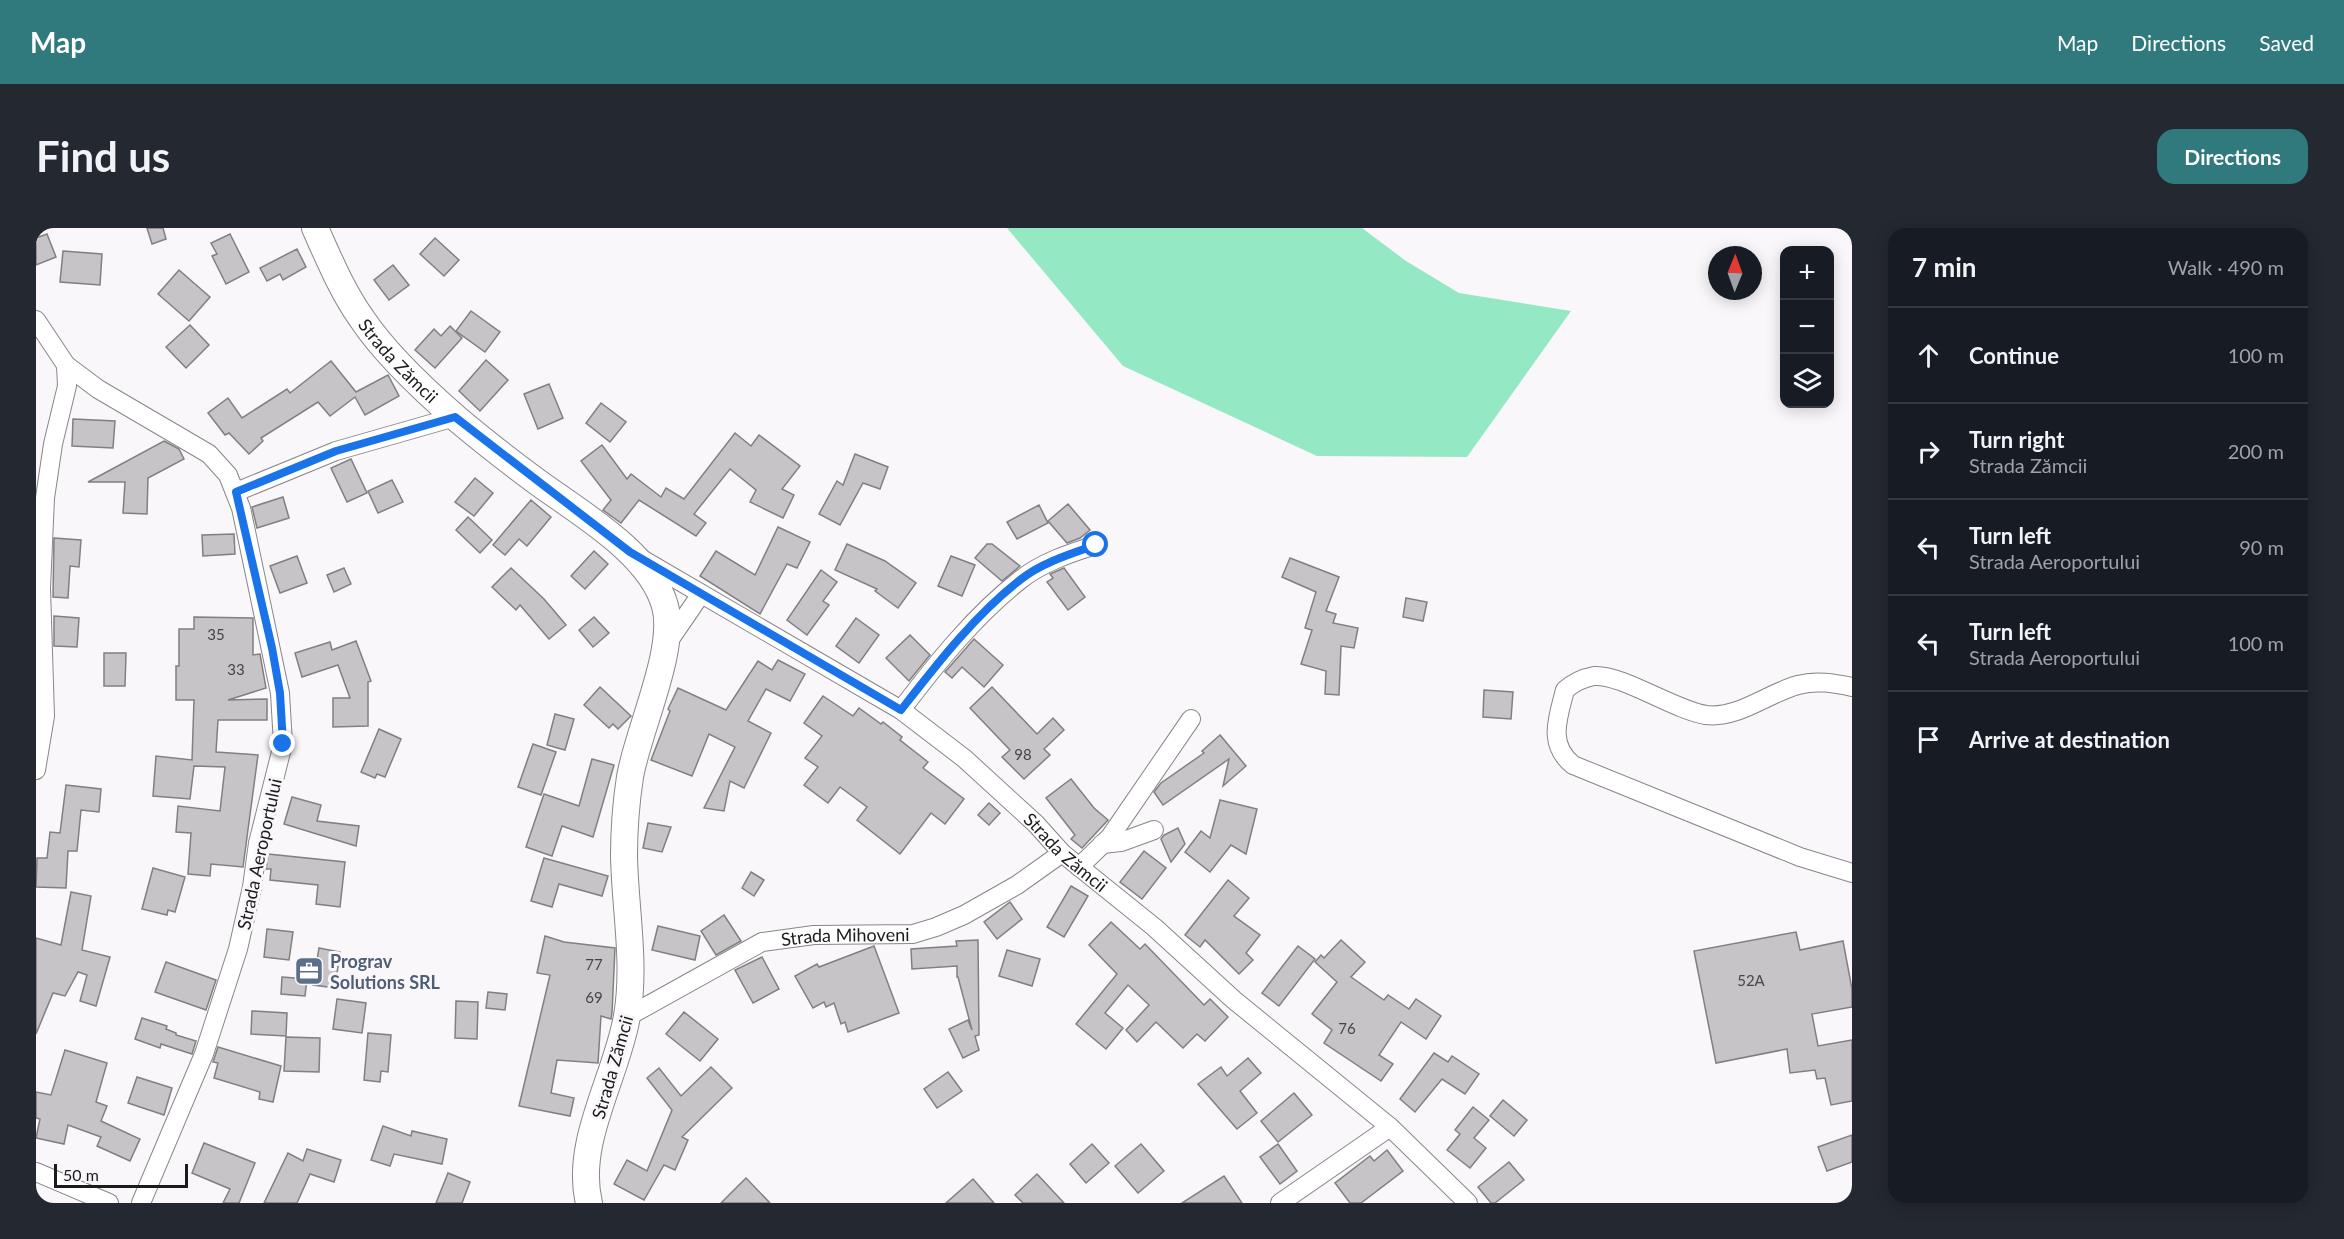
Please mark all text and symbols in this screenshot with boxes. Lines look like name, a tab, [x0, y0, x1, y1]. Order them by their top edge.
text: Map	[30, 25, 86, 59]
text: Map	[2057, 30, 2098, 55]
text: Directions	[2131, 30, 2226, 55]
text: Saved	[2259, 30, 2314, 55]
button: Directions	[2157, 129, 2308, 184]
text: Find us	[36, 131, 170, 181]
north arrow	[1708, 246, 1762, 300]
map controls	[1780, 246, 1834, 408]
button: +	[1780, 246, 1834, 300]
text: 7 min	[1912, 251, 1976, 283]
text: Walk · 490 m	[2168, 255, 2284, 279]
button: −	[1780, 300, 1834, 354]
street label: Strada Zămcii	[354, 314, 443, 407]
icon: ahead	[1912, 339, 1945, 372]
text: Continue	[1969, 342, 2059, 369]
text: 100 m	[2228, 343, 2284, 367]
button: layers	[1780, 354, 1834, 408]
text: Turn right	[1969, 426, 2064, 453]
icon: right	[1912, 435, 1945, 468]
text: 200 m	[2228, 439, 2284, 463]
text: Strada Zămcii	[1969, 453, 2087, 477]
text: Turn left	[1969, 522, 2051, 549]
route start	[1082, 531, 1108, 557]
icon: left	[1912, 531, 1945, 564]
text: 90 m	[2239, 535, 2284, 559]
text: Strada Aeroportului	[1969, 549, 2140, 573]
text: Turn left	[1969, 618, 2051, 645]
house number: 35	[207, 625, 225, 643]
icon: left	[1912, 627, 1945, 660]
text: 100 m	[2228, 631, 2284, 655]
text: Strada Aeroportului	[1969, 645, 2140, 669]
house number: 33	[227, 660, 245, 678]
icon: arrive	[1912, 723, 1945, 756]
text: Arrive at destination	[1969, 726, 2170, 753]
route end	[269, 730, 295, 756]
house number: 98	[1014, 745, 1032, 763]
street label: Strada Aeroportului	[232, 776, 286, 932]
street label: Strada Zămcii	[1020, 808, 1112, 896]
street label: Strada Mihoveni	[780, 923, 910, 950]
place label: Prograv Solutions SRL	[330, 950, 441, 993]
office icon: Prograv Solutions SRL	[293, 955, 325, 987]
house number: 77	[585, 955, 603, 973]
house number: 52A	[1737, 971, 1766, 989]
house number: 69	[585, 988, 603, 1006]
street label: Strada Zămcii	[587, 1013, 637, 1121]
house number: 76	[1338, 1019, 1356, 1037]
scale bar	[54, 1161, 188, 1188]
text: 50 m	[63, 1165, 99, 1184]

